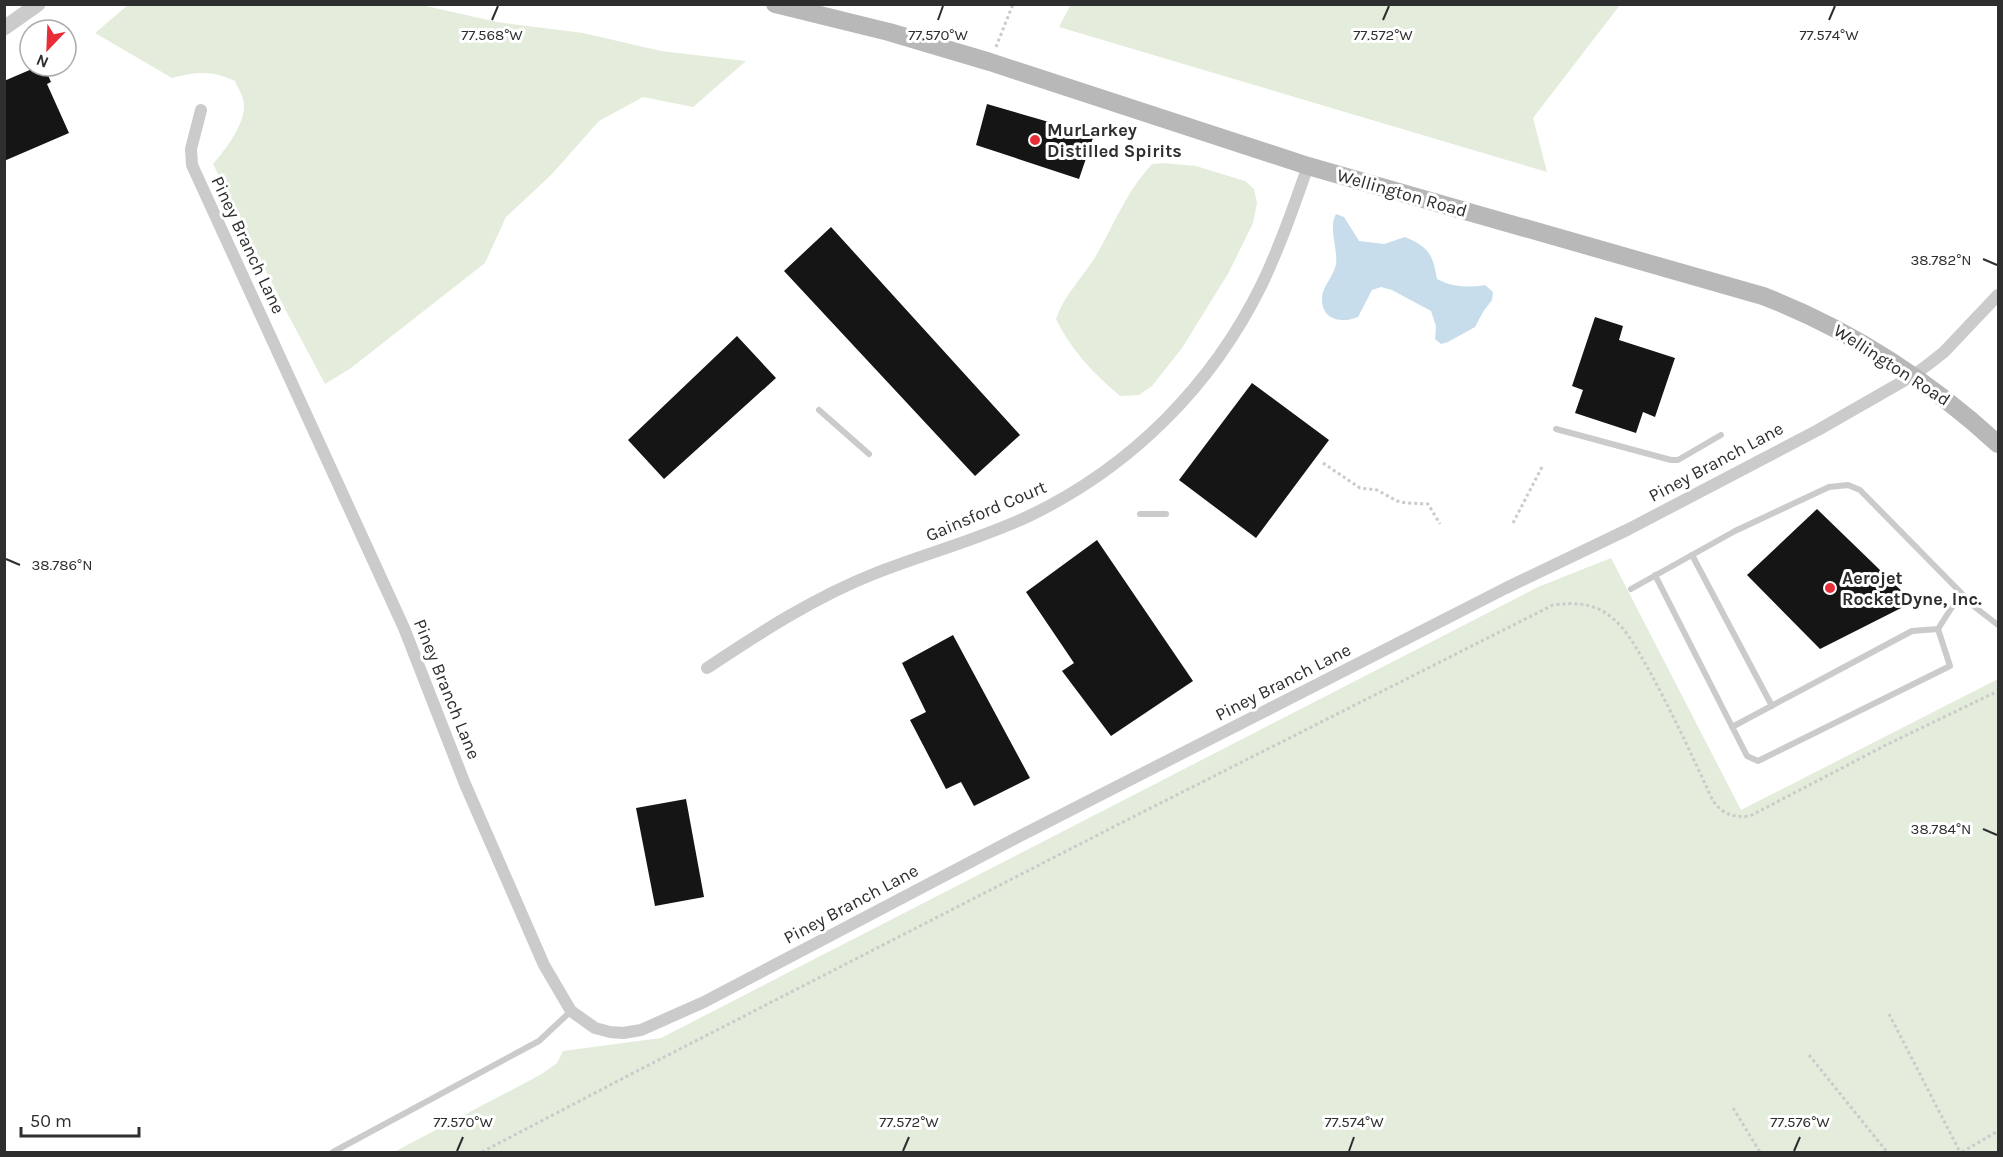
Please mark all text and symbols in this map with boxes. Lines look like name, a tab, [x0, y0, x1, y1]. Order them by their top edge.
north arrow	[18, 18, 78, 78]
text: 77.568°W	[461, 26, 523, 44]
text: 77.570°W	[908, 26, 968, 44]
text: 77.572°W	[1353, 26, 1413, 44]
text: 77.574°W	[1799, 26, 1859, 44]
text: N	[33, 50, 51, 72]
place label: MurLarkey Distilled Spirits	[1047, 119, 1182, 162]
marker: MurLarkey Distilled Spirits	[1028, 133, 1042, 147]
street label: Wellington Road	[1334, 164, 1470, 222]
street label: Piney Branch Lane	[206, 173, 290, 317]
text: 38.782°N	[1910, 251, 1972, 269]
street label: Wellington Road	[1830, 319, 1954, 411]
street label: Piney Branch Lane	[1645, 417, 1787, 507]
street label: Gainsford Court	[922, 476, 1050, 546]
text: 38.786°N	[32, 556, 92, 574]
place label: Aerojet RocketDyne, Inc.	[1842, 567, 1982, 610]
marker: Aerojet RocketDyne, Inc.	[1823, 581, 1837, 595]
street label: Piney Branch Lane	[409, 616, 485, 762]
street label: Piney Branch Lane	[1211, 638, 1355, 726]
text: 38.784°N	[1911, 820, 1971, 838]
street label: Piney Branch Lane	[780, 859, 922, 949]
scale bar	[21, 1100, 140, 1138]
text: 50 m	[30, 1110, 72, 1132]
text: 77.570°W	[433, 1113, 493, 1131]
text: 77.572°W	[879, 1113, 939, 1131]
text: 77.574°W	[1324, 1113, 1384, 1131]
text: 77.576°W	[1770, 1113, 1830, 1131]

